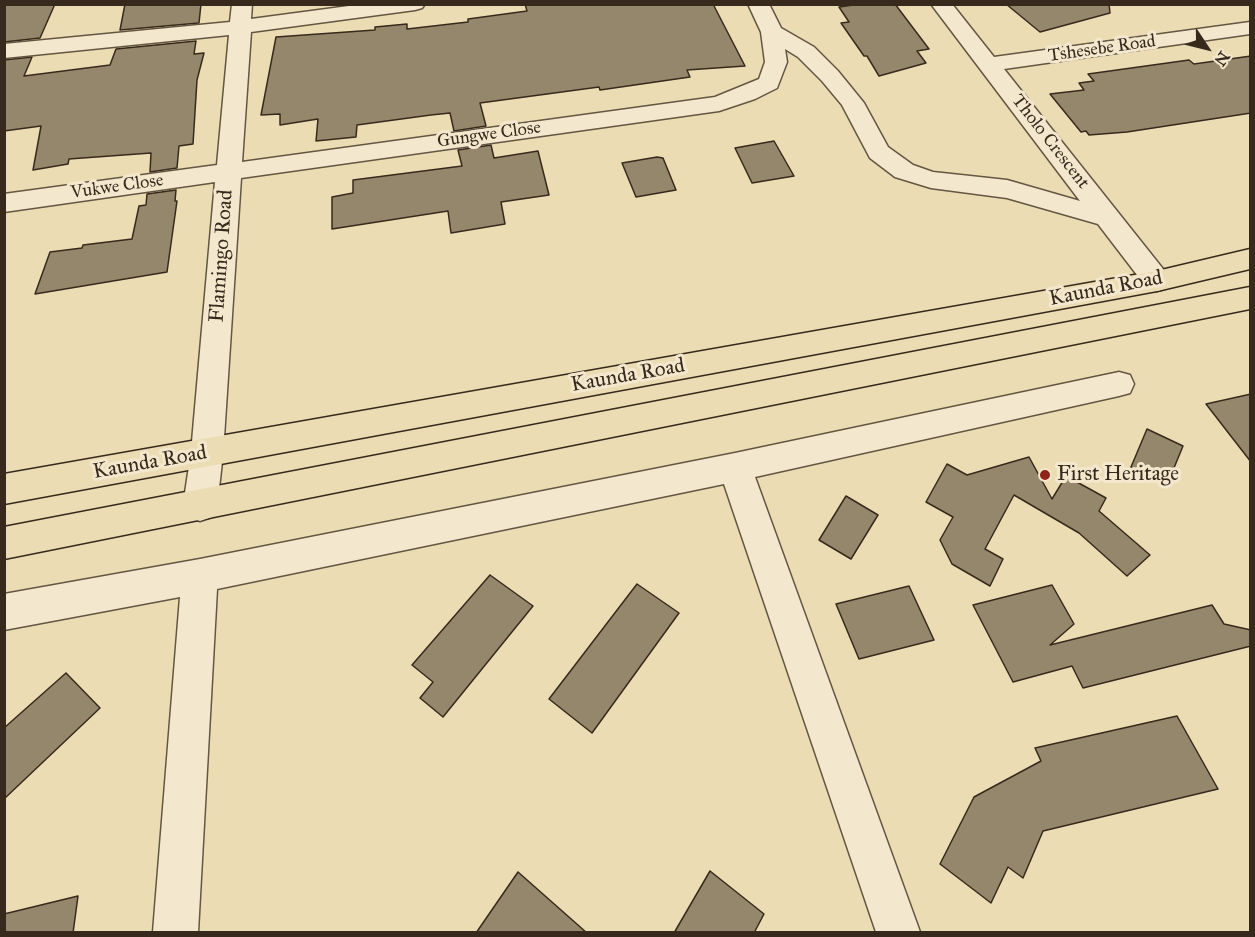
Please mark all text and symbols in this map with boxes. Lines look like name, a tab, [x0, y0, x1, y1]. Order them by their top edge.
north arrow	[1177, 18, 1237, 78]
street label: Tshesebe Road	[1047, 31, 1157, 67]
text: N	[1210, 48, 1234, 70]
street label: Tholo Crescent	[1007, 91, 1093, 193]
street label: Gungwe Close	[436, 117, 542, 153]
street label: Vukwe Close	[69, 170, 165, 204]
street label: Flamingo Road	[205, 189, 239, 323]
street label: Kaunda Road	[1047, 266, 1165, 312]
street label: Kaunda Road	[569, 354, 687, 398]
street label: Kaunda Road	[91, 441, 209, 485]
place label: First Heritage	[1057, 462, 1179, 488]
marker: First Heritage	[1038, 468, 1052, 482]

